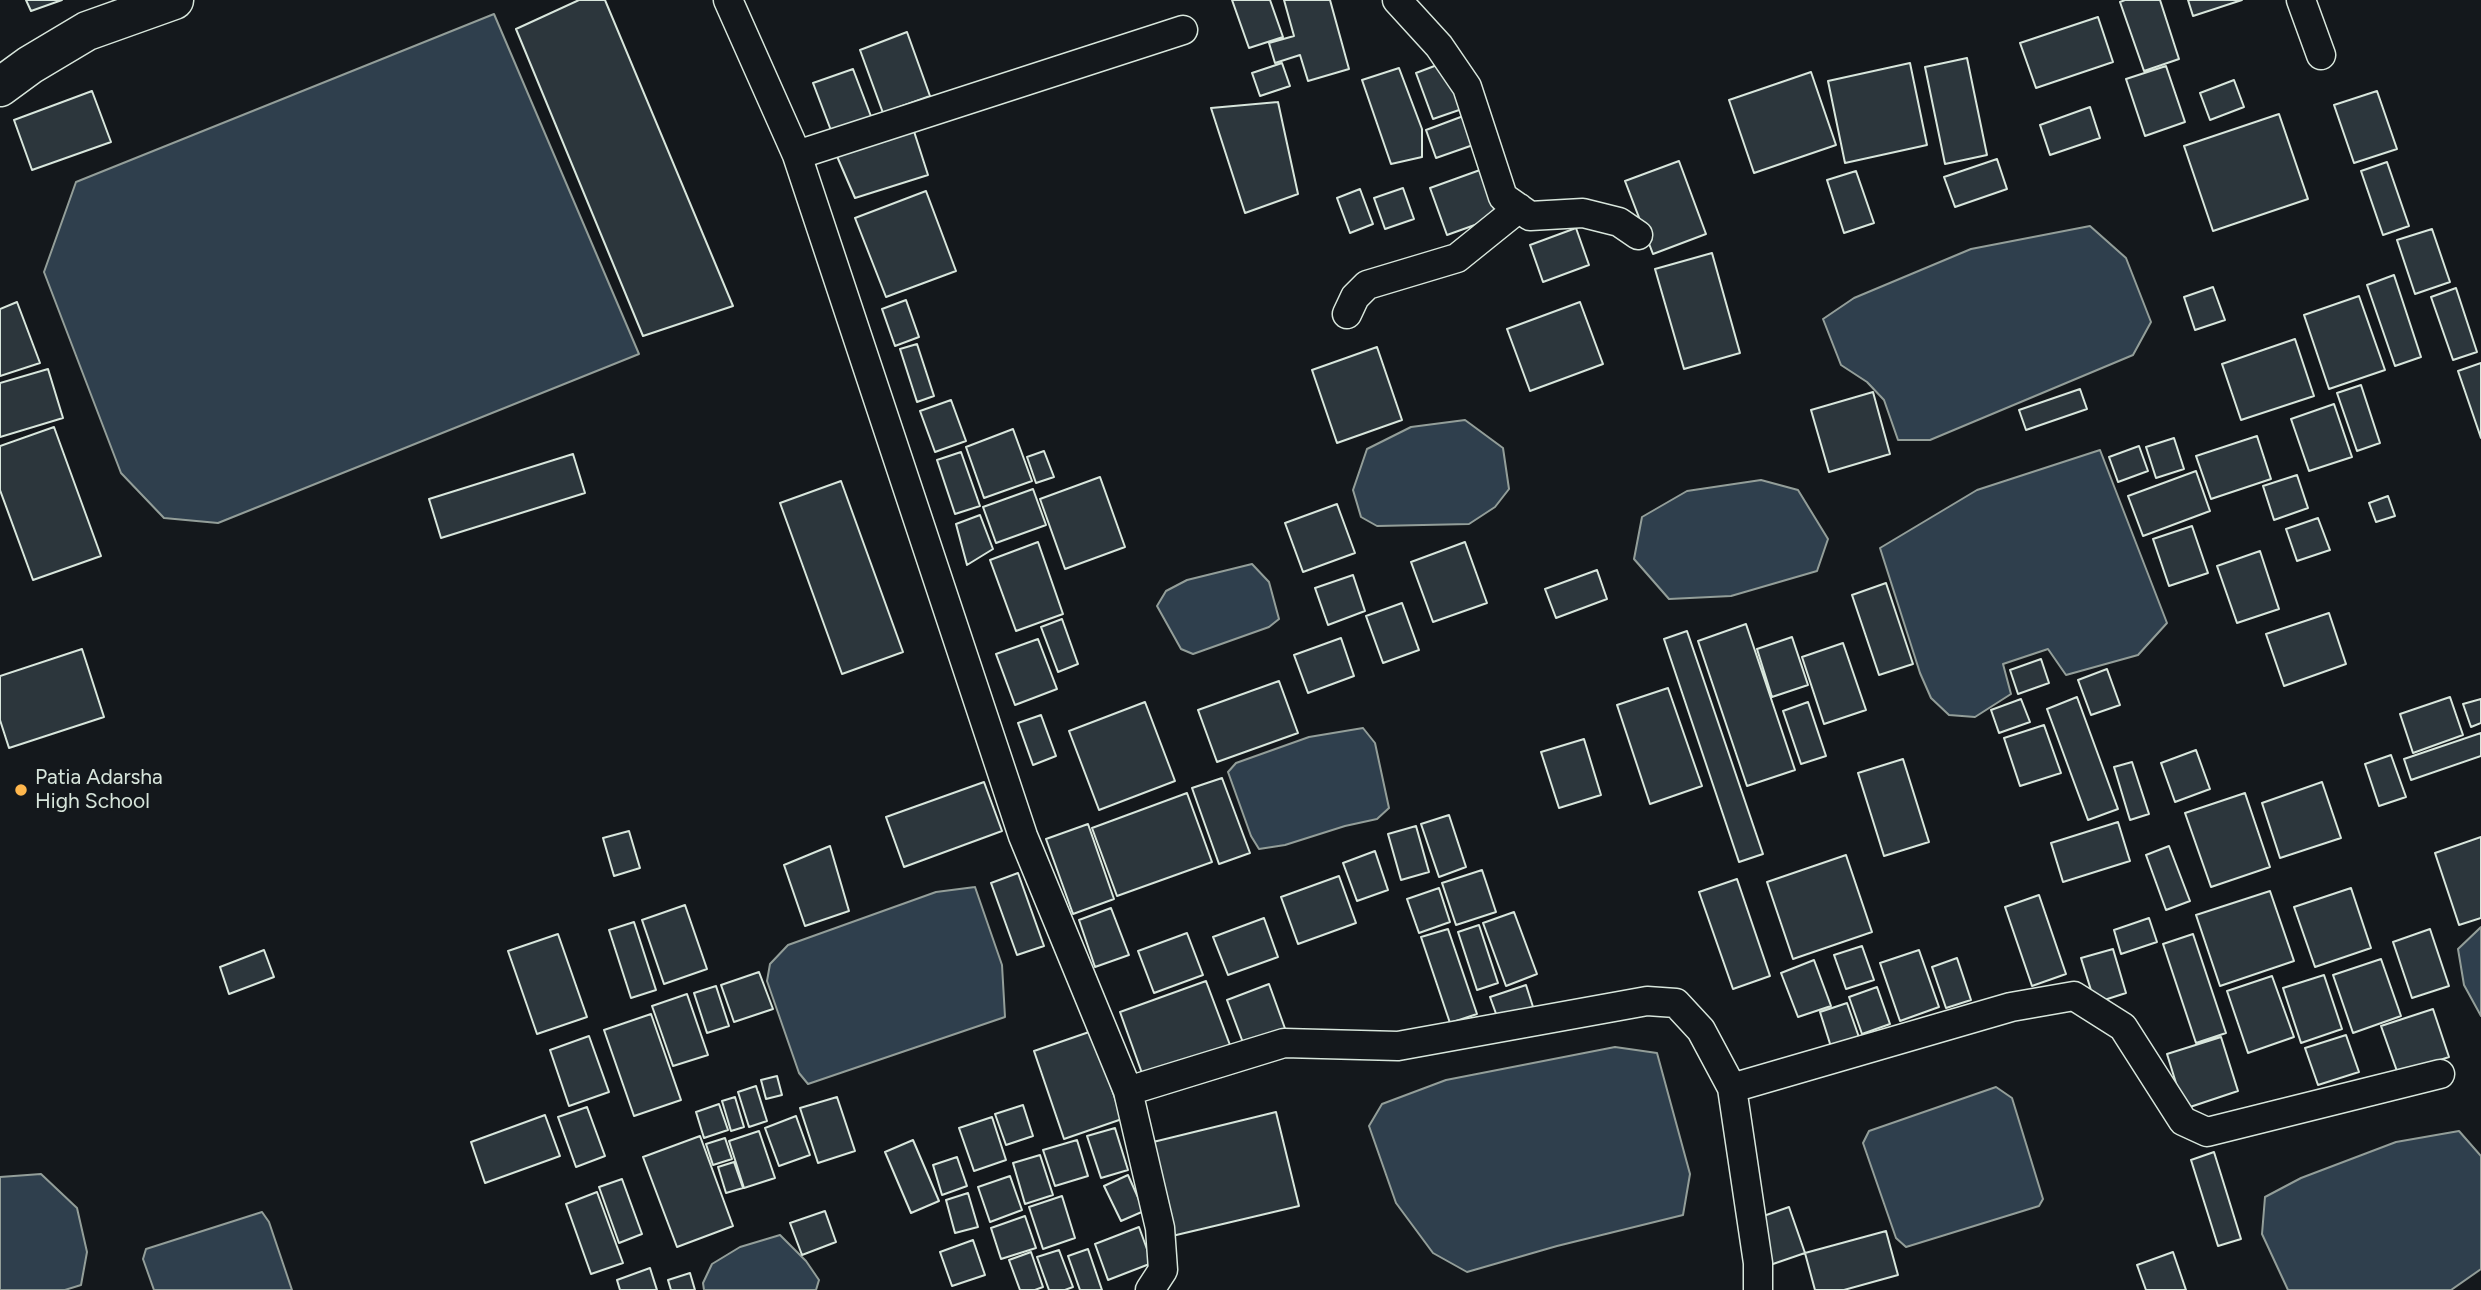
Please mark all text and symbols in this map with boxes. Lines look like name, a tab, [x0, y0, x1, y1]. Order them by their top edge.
place label: Patia Adarsha High School	[35, 765, 163, 815]
marker: Patia Adarsha High School	[13, 782, 29, 798]

